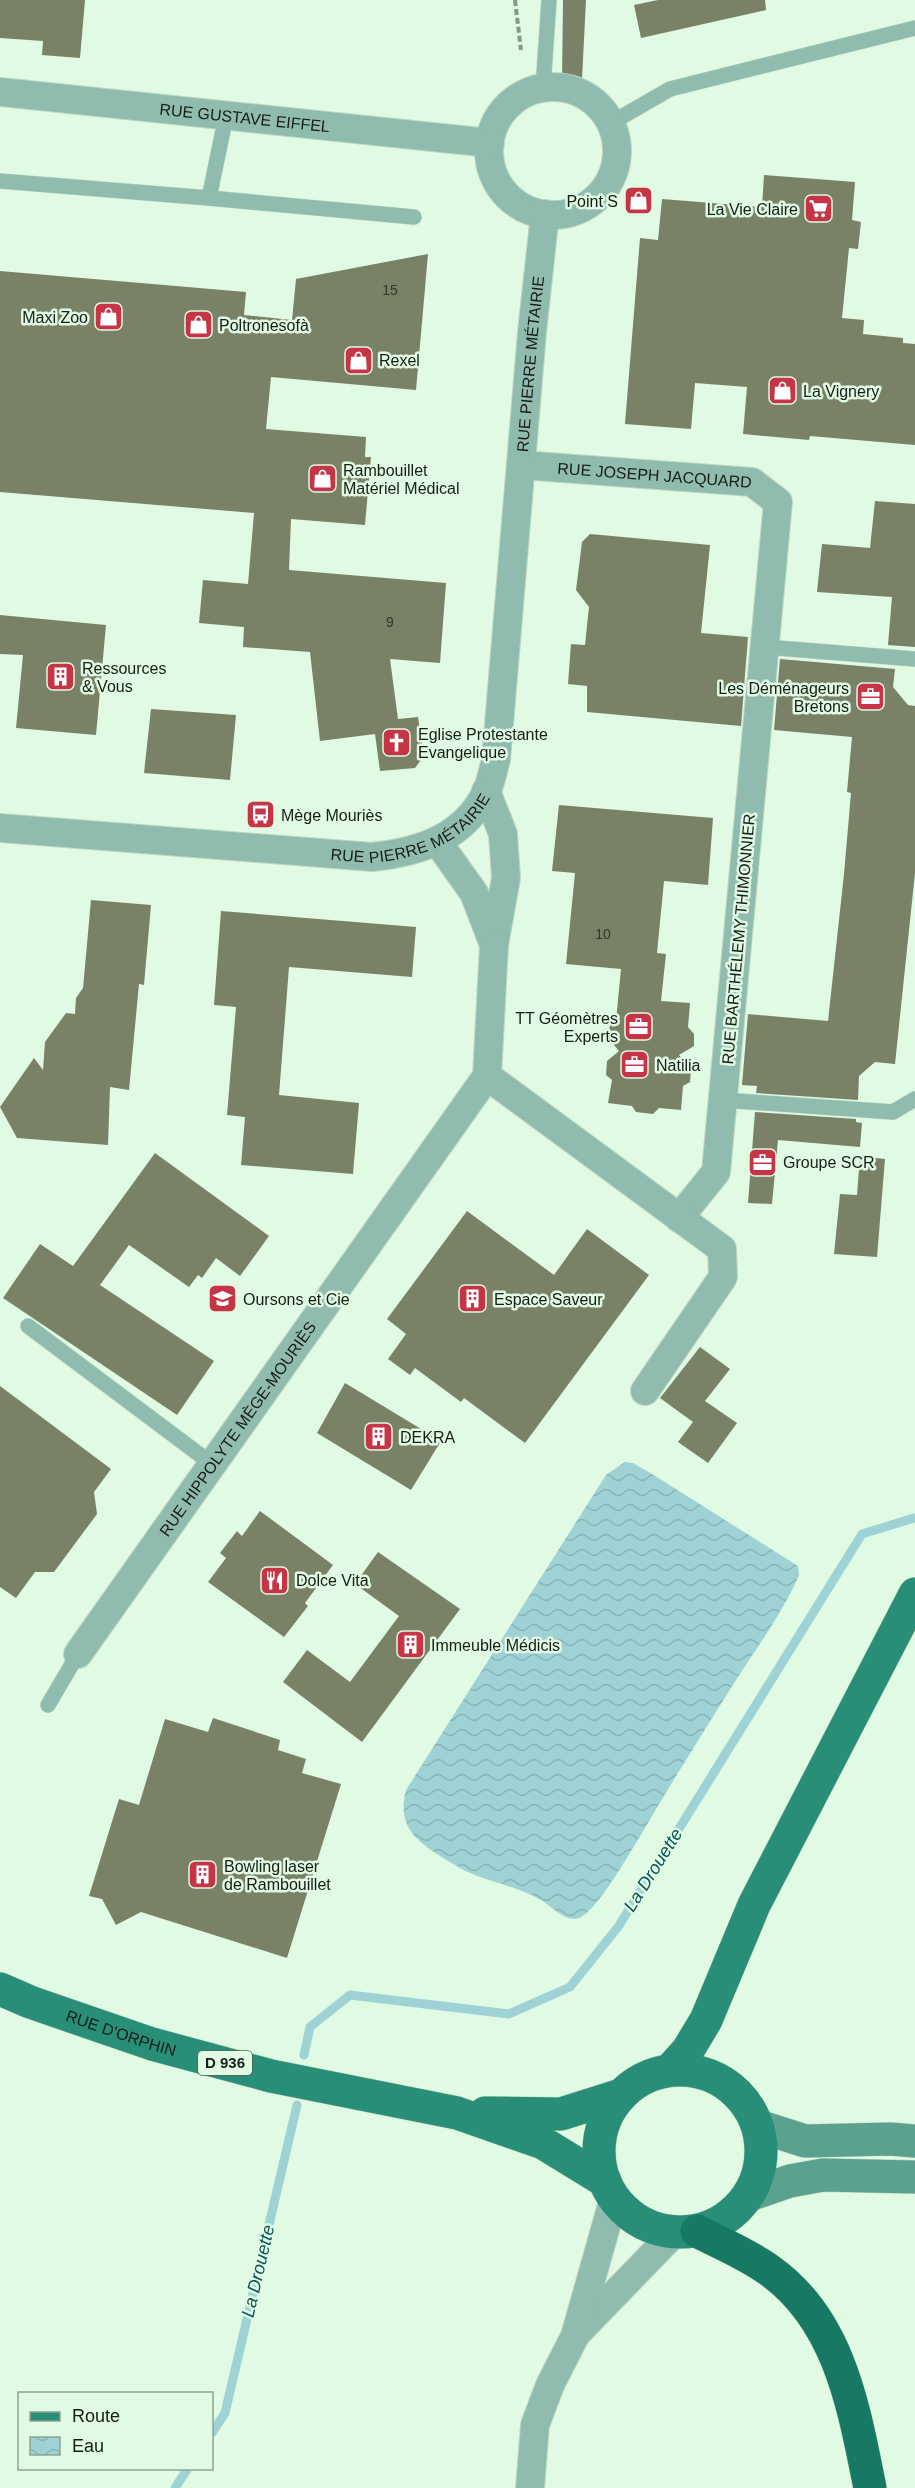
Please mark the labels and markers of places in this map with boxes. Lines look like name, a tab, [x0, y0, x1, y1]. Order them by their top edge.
shop icon: Point S	[623, 185, 655, 217]
place label: Point S	[566, 193, 618, 210]
supermarket icon: La Vie Claire	[803, 193, 835, 225]
place label: La Vie Claire	[707, 201, 798, 218]
shop icon: Maxi Zoo	[93, 301, 125, 333]
place label: Maxi Zoo	[22, 309, 88, 326]
shop icon: Poltronesofà	[182, 309, 214, 341]
place label: Poltronesofà	[219, 317, 309, 334]
shop icon: Rexel	[342, 344, 374, 376]
place label: Rexel	[379, 352, 420, 369]
shop icon: La Vignery	[766, 375, 798, 407]
place label: La Vignery	[803, 383, 879, 400]
place label: Rambouillet Matériel Médical	[343, 462, 459, 497]
shop icon: Rambouillet Matériel Médical	[306, 463, 338, 495]
place label: Ressources & Vous	[82, 660, 166, 695]
building icon: Ressources & Vous	[45, 661, 77, 693]
place label: Les Déménageurs Bretons	[718, 680, 849, 715]
office icon: Les Déménageurs Bretons	[854, 681, 886, 713]
place label: Eglise Protestante Evangelique	[418, 726, 548, 761]
church icon: Eglise Protestante Evangelique	[381, 727, 413, 759]
bus stop icon: Mège Mouriès	[244, 799, 276, 831]
place label: Mège Mouriès	[281, 807, 382, 824]
place label: TT Géomètres Experts	[515, 1010, 618, 1045]
office icon: TT Géomètres Experts	[623, 1011, 655, 1043]
office icon: Natilia	[619, 1049, 651, 1081]
place label: Natilia	[656, 1057, 701, 1074]
office icon: Groupe SCR	[746, 1146, 778, 1178]
place label: Groupe SCR	[783, 1154, 875, 1171]
school or university icon: Oursons et Cie	[206, 1283, 238, 1315]
building icon: Espace Saveur	[457, 1283, 489, 1315]
place label: Oursons et Cie	[243, 1291, 350, 1308]
place label: Espace Saveur	[494, 1291, 603, 1308]
building icon: DEKRA	[363, 1421, 395, 1453]
place label: DEKRA	[400, 1429, 455, 1446]
restaurant icon: Dolce Vita	[259, 1564, 291, 1596]
place label: Dolce Vita	[296, 1572, 369, 1589]
building icon: Immeuble Médicis	[394, 1629, 426, 1661]
place label: Immeuble Médicis	[431, 1637, 560, 1654]
place label: Bowling laser de Rambouillet	[224, 1858, 331, 1893]
building icon: Bowling laser de Rambouillet	[187, 1859, 219, 1891]

